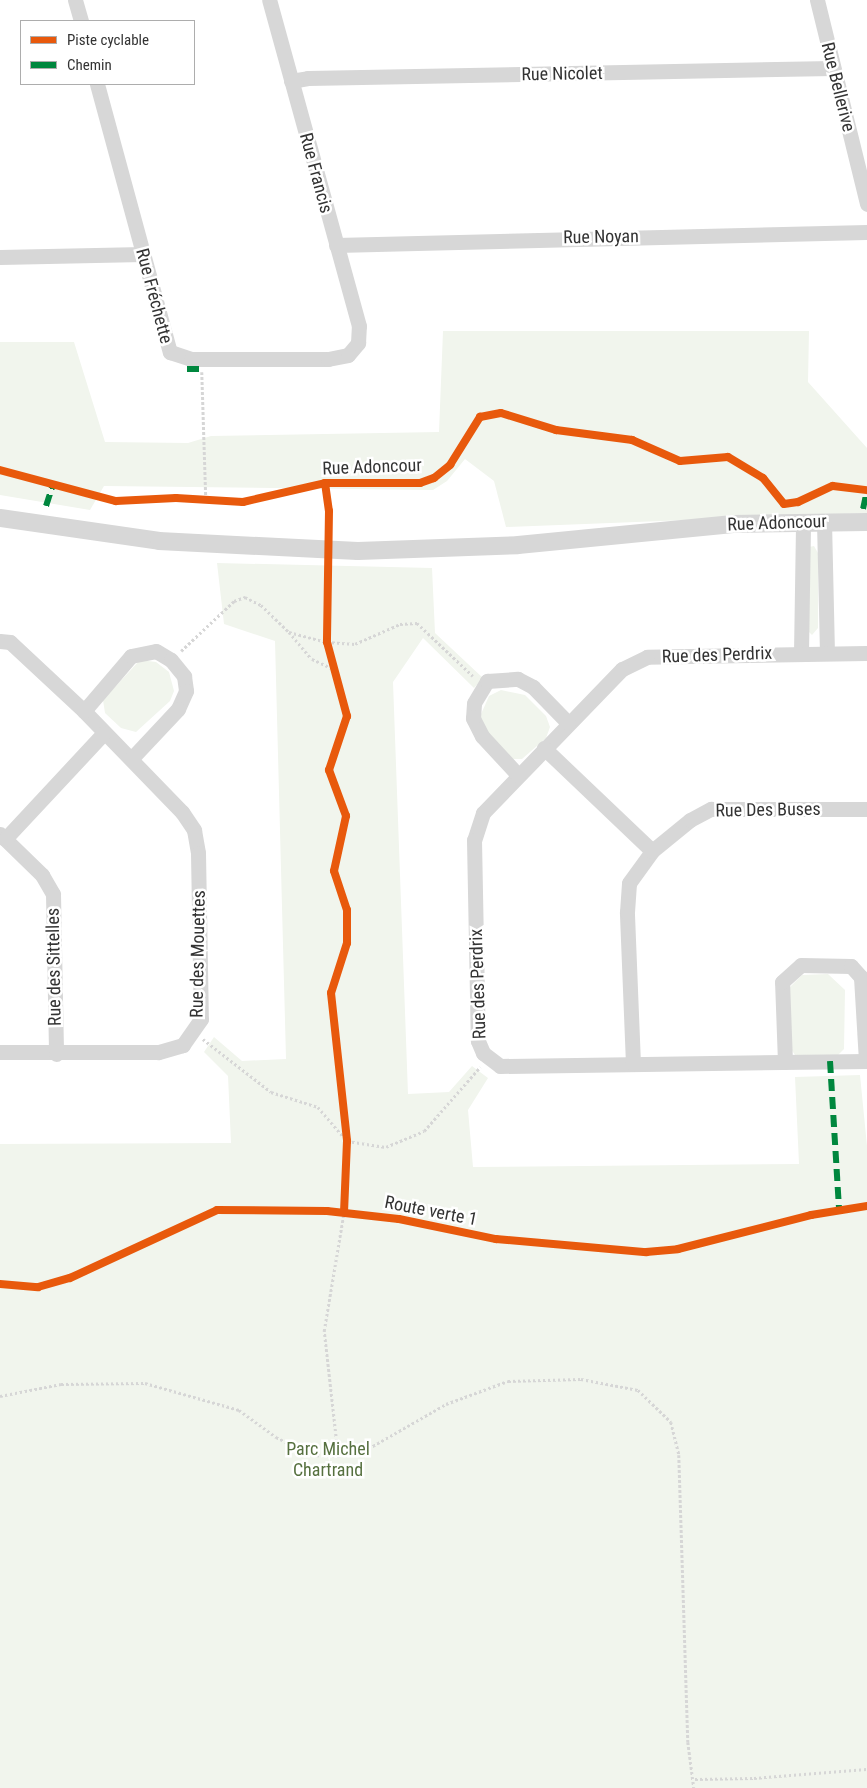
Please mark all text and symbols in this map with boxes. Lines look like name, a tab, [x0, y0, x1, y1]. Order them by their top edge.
legend	[20, 20, 195, 85]
text: Piste cyclable	[67, 31, 149, 49]
street label: Rue Bellerive	[816, 40, 860, 134]
text: Chemin	[67, 56, 112, 74]
street label: Rue Nicolet	[521, 62, 603, 86]
street label: Rue Francis	[295, 130, 337, 216]
street label: Rue Noyan	[563, 226, 639, 248]
street label: Rue Fréchette	[131, 246, 177, 346]
street label: Rue Adoncour	[322, 454, 422, 480]
street label: Rue Adoncour	[727, 510, 827, 536]
street label: Rue des Perdrix	[661, 642, 773, 668]
street label: Rue Des Buses	[715, 798, 821, 822]
street label: Rue des Mouettes	[186, 890, 210, 1018]
street label: Rue des Sittelles	[42, 908, 66, 1026]
street label: Rue des Perdrix	[465, 928, 491, 1040]
street label: Route verte 1	[383, 1191, 479, 1231]
park label: Parc Michel Chartrand	[286, 1439, 370, 1482]

